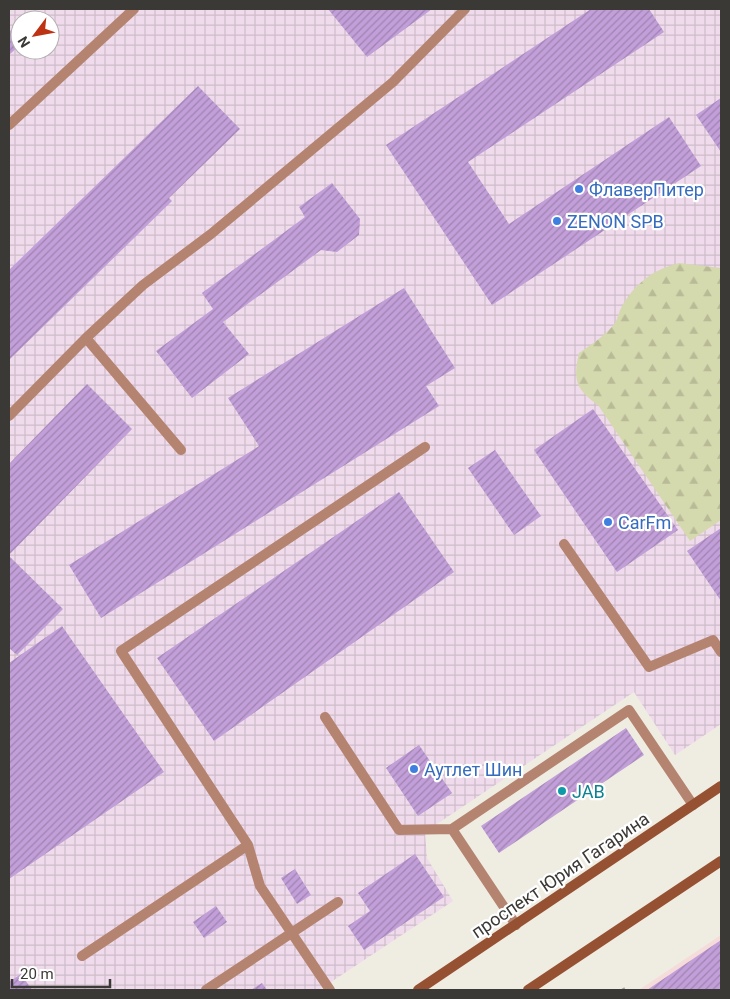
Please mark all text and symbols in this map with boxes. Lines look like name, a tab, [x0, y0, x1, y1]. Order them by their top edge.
north arrow	[10, 10, 60, 60]
text: N	[15, 33, 33, 50]
place label: ФлаверПитер	[589, 179, 704, 200]
marker: ФлаверПитер	[573, 183, 585, 195]
place label: ZENON SPB	[567, 211, 664, 232]
marker: ZENON SPB	[551, 215, 563, 227]
place label: CarFm	[618, 512, 671, 533]
marker: CarFm	[602, 516, 614, 528]
place label: Аутлет Шин	[424, 759, 522, 780]
marker: Аутлет Шин	[408, 763, 420, 775]
place label: JAB	[572, 781, 605, 802]
marker: JAB	[556, 785, 568, 797]
street label: проспект Юрия Гагарина	[467, 808, 653, 942]
scale bar	[12, 956, 110, 988]
text: 20 m	[20, 965, 54, 983]

